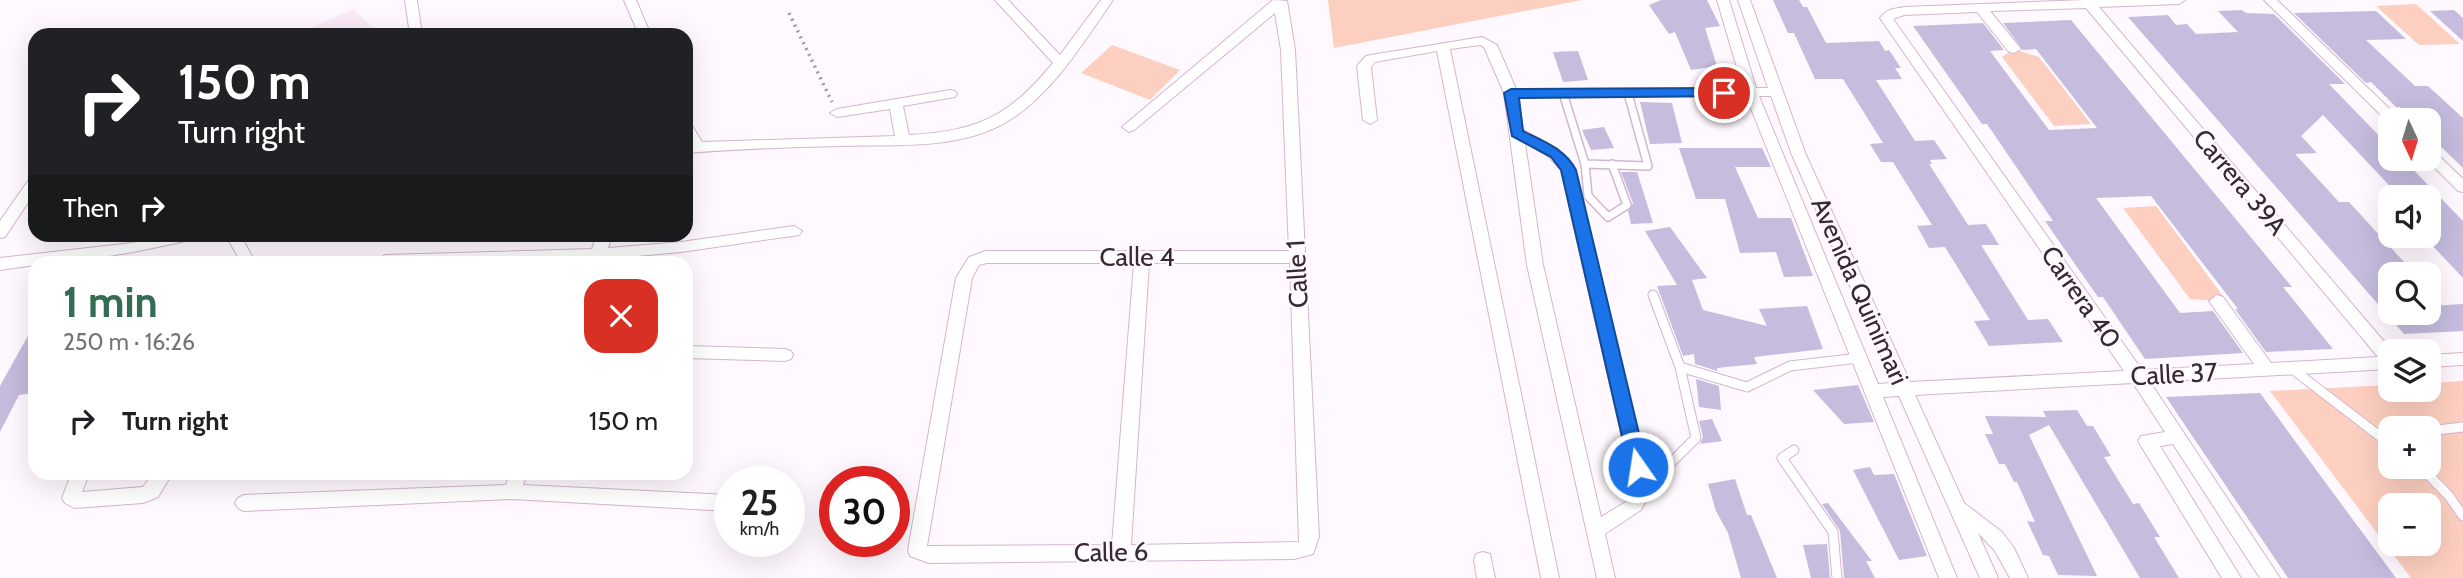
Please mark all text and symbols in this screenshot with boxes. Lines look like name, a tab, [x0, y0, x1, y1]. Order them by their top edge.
text: 150 m	[178, 52, 311, 111]
icon: right	[63, 56, 154, 147]
pin	[1694, 63, 1754, 123]
icon: arrive	[1705, 74, 1743, 112]
north arrow	[2378, 108, 2441, 172]
map controls	[2378, 108, 2441, 556]
text: Turn right	[178, 112, 305, 151]
street label: Carrera 39A	[2186, 122, 2294, 242]
button: sound	[2378, 185, 2441, 248]
icon: right	[133, 189, 171, 227]
text: Then	[63, 192, 119, 224]
street label: Avenida Quinimari	[1804, 192, 1916, 390]
street label: Calle 1	[1279, 239, 1315, 309]
street label: Carrera 40	[2034, 240, 2128, 354]
street label: Calle 4	[1100, 241, 1174, 273]
button: search	[2378, 262, 2441, 325]
text: 1 min	[63, 276, 158, 328]
button: close	[584, 279, 658, 353]
text: 250 m · 16:26	[63, 328, 195, 356]
button: layers	[2378, 339, 2441, 402]
street label: Calle 37	[2130, 356, 2218, 392]
icon: right	[63, 402, 101, 440]
text: Turn right	[122, 405, 228, 437]
text: 150 m	[589, 405, 658, 437]
button: +	[2378, 416, 2441, 479]
position arrow	[1601, 430, 1675, 504]
speed limit sign: 30	[819, 466, 910, 557]
text: 25	[741, 481, 778, 524]
button: −	[2378, 493, 2441, 556]
text: km/h	[740, 518, 779, 540]
street label: Calle 6	[1073, 535, 1149, 569]

